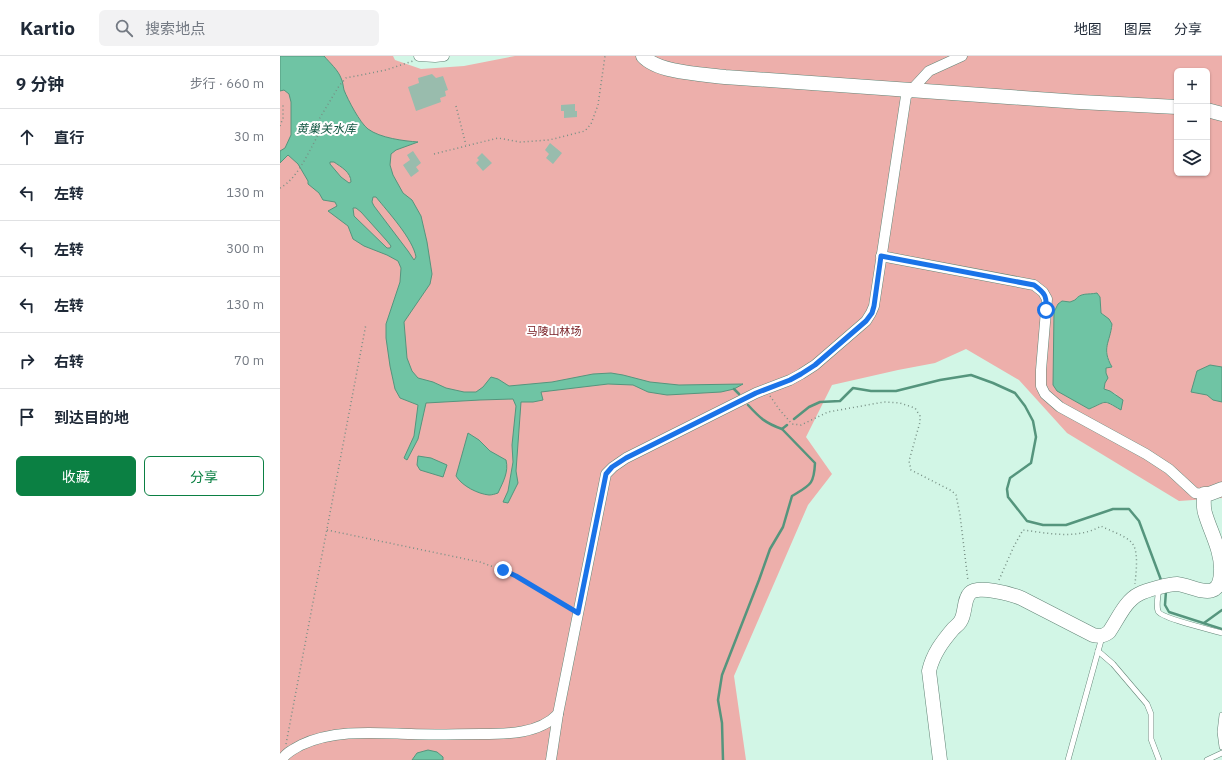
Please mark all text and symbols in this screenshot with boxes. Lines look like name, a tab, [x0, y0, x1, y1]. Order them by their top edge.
search box	[99, 10, 379, 46]
text: Kartio	[20, 16, 75, 40]
icon: search	[113, 17, 135, 39]
text: 搜索地点	[145, 19, 205, 38]
text: 地图	[1074, 20, 1102, 38]
text: 图层	[1124, 20, 1152, 38]
text: 分享	[1174, 20, 1202, 38]
map controls	[1174, 68, 1210, 176]
button: +	[1174, 68, 1210, 104]
text: 9 分钟	[16, 73, 64, 95]
text: 步行 · 660 m	[190, 75, 264, 92]
button: −	[1174, 104, 1210, 140]
water label: 黄巢关水库	[296, 121, 358, 136]
icon: ahead	[16, 126, 38, 148]
text: 直行	[54, 128, 84, 147]
text: 30 m	[234, 128, 264, 145]
button: layers	[1174, 140, 1210, 176]
icon: left	[16, 182, 38, 204]
text: 左转	[54, 184, 84, 203]
text: 130 m	[226, 184, 264, 201]
icon: left	[16, 238, 38, 260]
text: 左转	[54, 240, 84, 259]
text: 300 m	[226, 240, 264, 257]
icon: left	[16, 294, 38, 316]
text: 左转	[54, 296, 84, 315]
text: 130 m	[226, 296, 264, 313]
route start	[1037, 301, 1055, 319]
park label: 马陵山林场	[527, 324, 582, 338]
icon: right	[16, 350, 38, 372]
text: 右转	[54, 352, 84, 371]
text: 70 m	[234, 352, 264, 369]
icon: arrive	[16, 406, 38, 428]
text: 到达目的地	[54, 408, 129, 427]
button: 收藏	[16, 456, 136, 496]
button: 分享	[144, 456, 264, 496]
route end	[494, 561, 512, 579]

